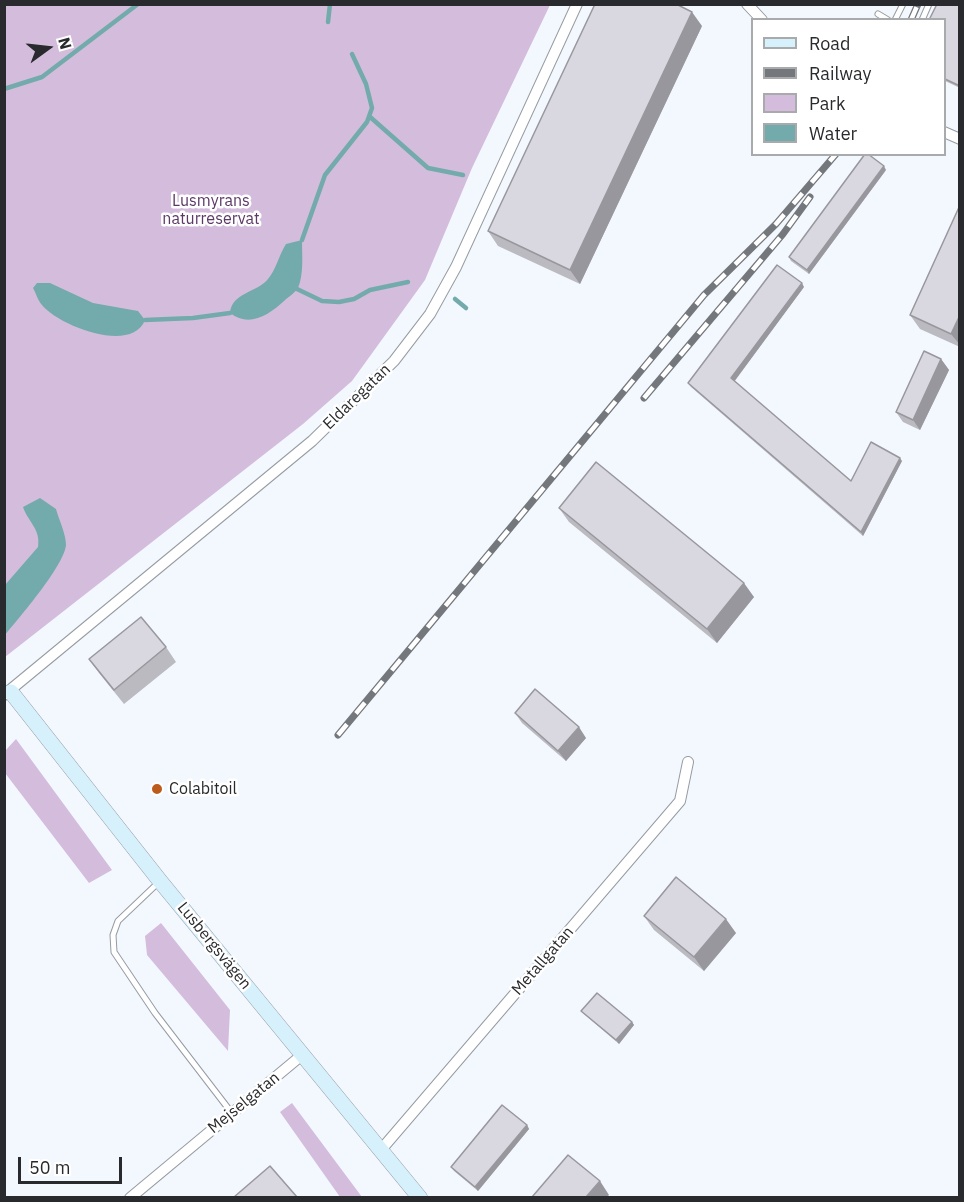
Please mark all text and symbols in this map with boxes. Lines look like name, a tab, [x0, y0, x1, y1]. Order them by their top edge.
north arrow	[18, 18, 78, 78]
legend	[751, 18, 946, 156]
text: Road	[809, 32, 850, 55]
text: N	[54, 35, 77, 52]
text: Railway	[809, 62, 871, 85]
text: Park	[809, 92, 845, 115]
text: Water	[809, 122, 857, 145]
park label: Lusmyrans naturreservat	[162, 191, 260, 229]
street label: Eldaregatan	[319, 360, 395, 434]
place label: Colabitoil	[169, 779, 237, 799]
marker: Colabitoil	[150, 782, 164, 796]
street label: Lusbergsvägen	[173, 898, 255, 994]
street label: Metallgatan	[508, 923, 578, 999]
street label: Mejselgatan	[204, 1068, 284, 1138]
scale bar	[21, 1145, 124, 1183]
text: 50 m	[29, 1156, 71, 1179]

